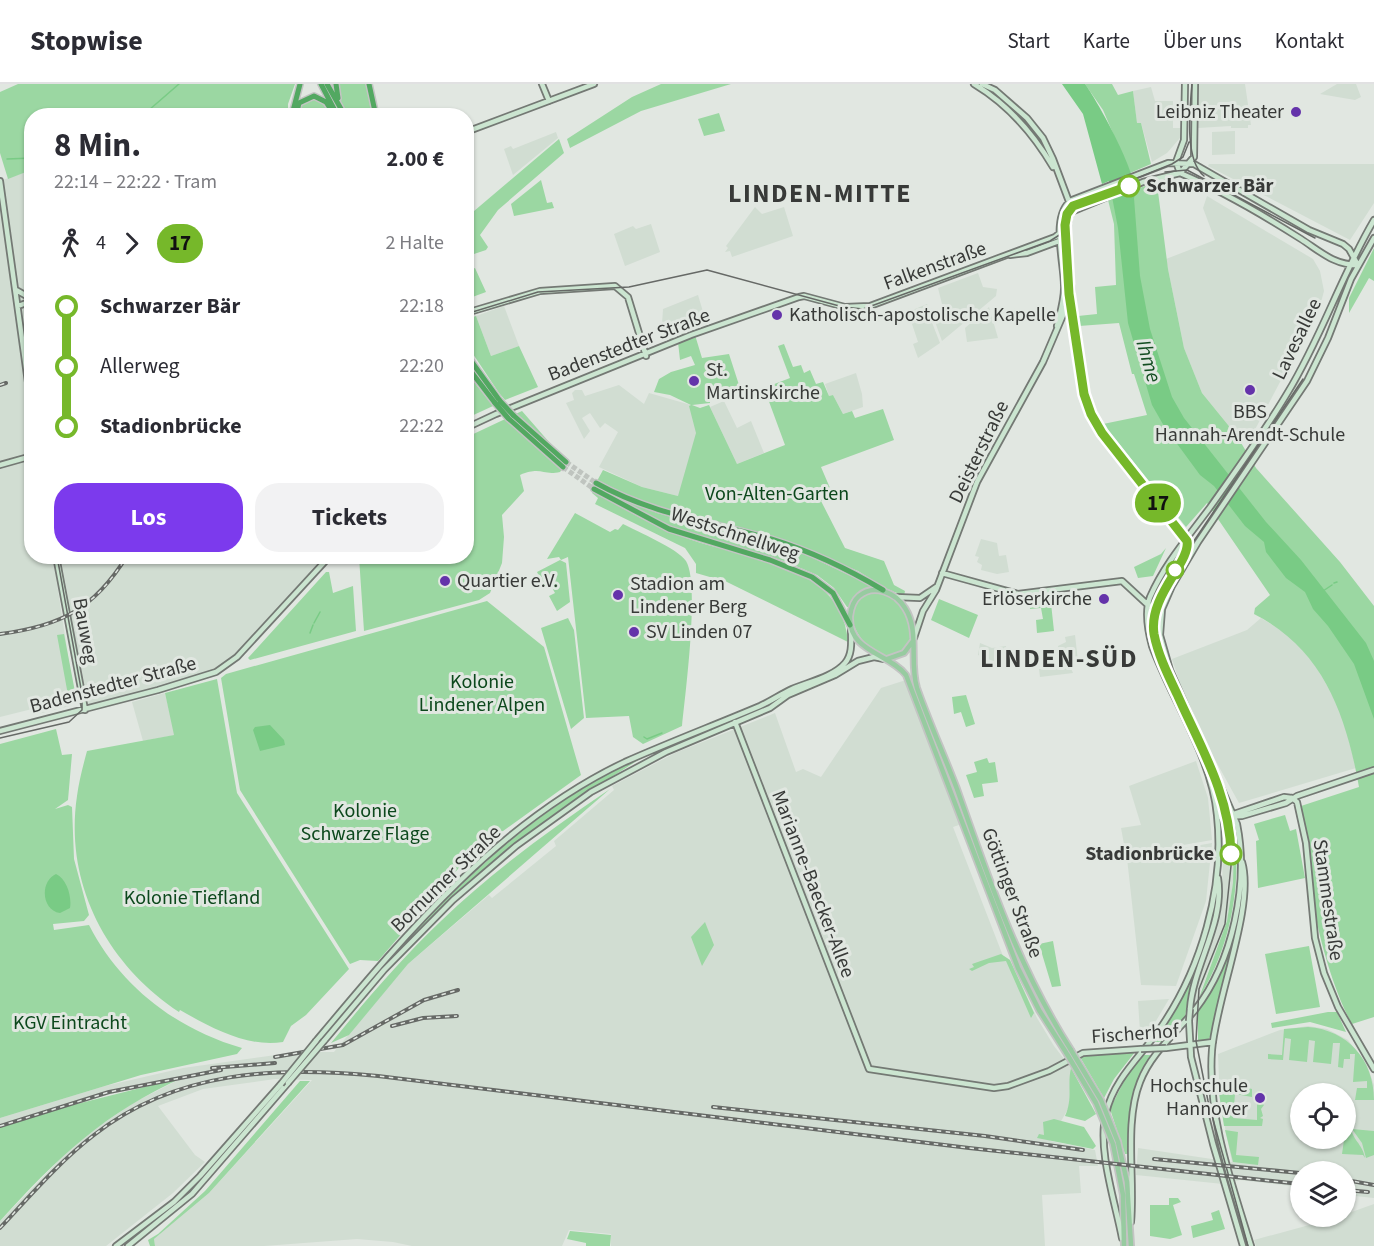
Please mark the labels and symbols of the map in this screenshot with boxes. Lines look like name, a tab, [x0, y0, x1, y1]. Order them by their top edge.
place label: Leibniz Theater	[1156, 98, 1284, 126]
marker: Leibniz Theater	[1289, 105, 1303, 119]
place label: Schwarzer Bär	[1146, 172, 1274, 200]
district label: LINDEN-MITTE	[728, 175, 912, 212]
marker: Schwarzer Bär	[1118, 175, 1140, 197]
street label: Falkenstraße	[880, 234, 990, 298]
street label: Lavesallee	[1265, 293, 1329, 384]
street label: Badenstedter Straße	[544, 301, 714, 389]
place label: Katholisch-apostolische Kapelle	[789, 301, 1056, 329]
marker: Katholisch-apostolische Kapelle	[770, 308, 784, 322]
water label: Ihme	[1129, 336, 1169, 386]
place label: St. Martinskirche	[706, 356, 820, 407]
marker: St. Martinskirche	[687, 374, 701, 388]
marker: BBS Hannah-Arendt-Schule	[1243, 383, 1257, 397]
street label: Deisterstraße	[942, 396, 1016, 508]
place label: BBS Hannah-Arendt-Schule	[1155, 398, 1345, 449]
park label: Von-Alten-Garten	[705, 480, 849, 508]
line badge: 17	[1131, 484, 1185, 522]
street label: Westschnellweg	[667, 500, 803, 568]
unlabelled marker	[1166, 561, 1184, 579]
place label: Quartier e.V.	[457, 567, 558, 595]
place label: Stadion am Lindener Berg	[630, 570, 747, 621]
marker: Quartier e.V.	[438, 574, 452, 588]
place label: Erlöserkirche	[982, 585, 1092, 613]
marker: Stadion am Lindener Berg	[611, 588, 625, 602]
marker: Erlöserkirche	[1097, 592, 1111, 606]
street label: Bauweg	[65, 596, 105, 666]
place label: SV Linden 07	[646, 618, 752, 646]
marker: SV Linden 07	[627, 625, 641, 639]
district label: LINDEN-SÜD	[980, 640, 1138, 677]
street label: Badenstedter Straße	[27, 649, 200, 721]
park label: Kolonie Lindener Alpen	[419, 668, 545, 719]
street label: Marianne-Baecker-Allee	[764, 786, 862, 982]
park label: Kolonie Schwarze Flage	[301, 797, 429, 848]
street label: Bornumer Straße	[385, 819, 507, 939]
street label: Göttinger Straße	[974, 824, 1050, 962]
street label: Stammestraße	[1306, 837, 1350, 963]
place label: Stadionbrücke	[1085, 840, 1214, 868]
marker: Stadionbrücke	[1220, 843, 1242, 865]
park label: Kolonie Tiefland	[124, 884, 260, 912]
park label: KGV Eintracht	[13, 1009, 127, 1037]
street label: Fischerhof	[1090, 1017, 1181, 1051]
place label: Hochschule Hannover	[1150, 1072, 1248, 1123]
marker: Hochschule Hannover	[1253, 1091, 1267, 1105]

